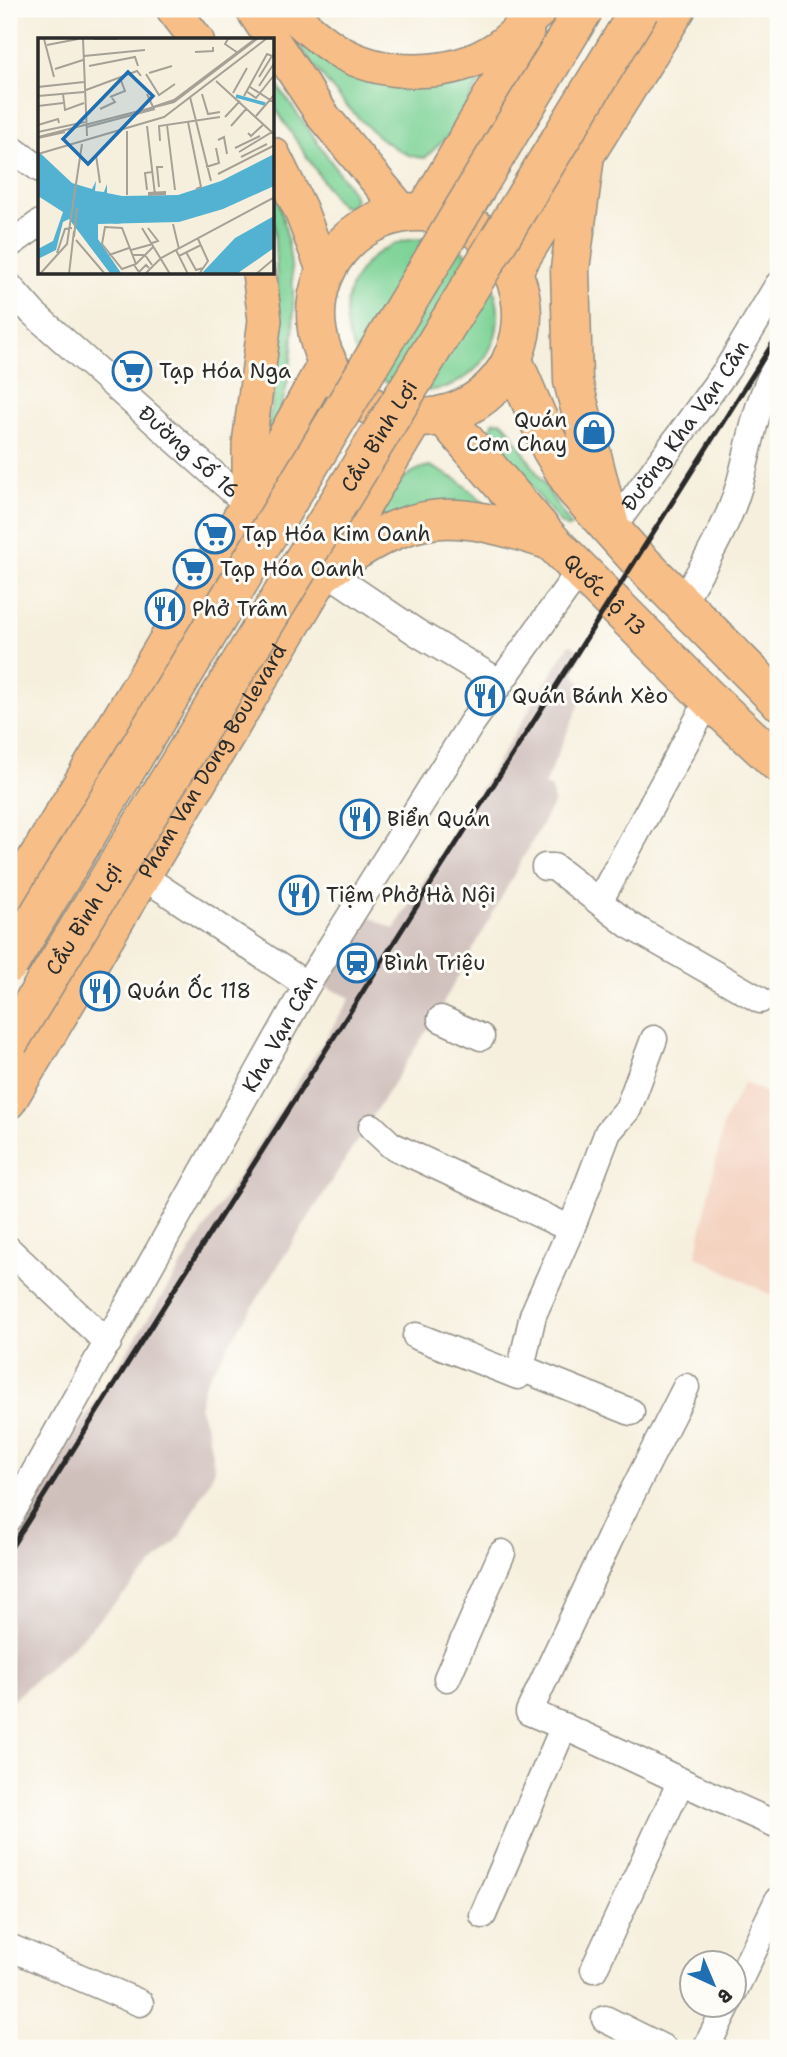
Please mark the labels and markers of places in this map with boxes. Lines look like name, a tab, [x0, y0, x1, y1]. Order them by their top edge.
supermarket icon: Tạp Hóa Nga	[111, 350, 153, 392]
place label: Tạp Hóa Nga	[159, 357, 291, 385]
place label: Quán Cơm Chay	[466, 406, 567, 458]
shop icon: Quán Cơm Chay	[573, 411, 615, 453]
supermarket icon: Tạp Hóa Kim Oanh	[194, 513, 236, 555]
place label: Tạp Hóa Kim Oanh	[242, 520, 431, 548]
supermarket icon: Tạp Hóa Oanh	[172, 548, 214, 590]
place label: Tạp Hóa Oanh	[220, 555, 365, 583]
restaurant icon: Phở Trâm	[144, 588, 186, 630]
place label: Phở Trâm	[192, 595, 288, 623]
restaurant icon: Quán Bánh Xèo	[464, 675, 506, 717]
place label: Quán Bánh Xèo	[512, 682, 668, 710]
restaurant icon: Biển Quán	[339, 798, 381, 840]
place label: Biển Quán	[387, 805, 490, 833]
restaurant icon: Tiệm Phở Hà Nội	[278, 874, 320, 916]
place label: Tiệm Phở Hà Nội	[326, 881, 496, 909]
station icon: Bình Triệu	[336, 942, 378, 984]
place label: Bình Triệu	[384, 949, 485, 977]
restaurant icon: Quán Ốc 118	[79, 970, 121, 1012]
place label: Quán Ốc 118	[127, 974, 251, 1005]

